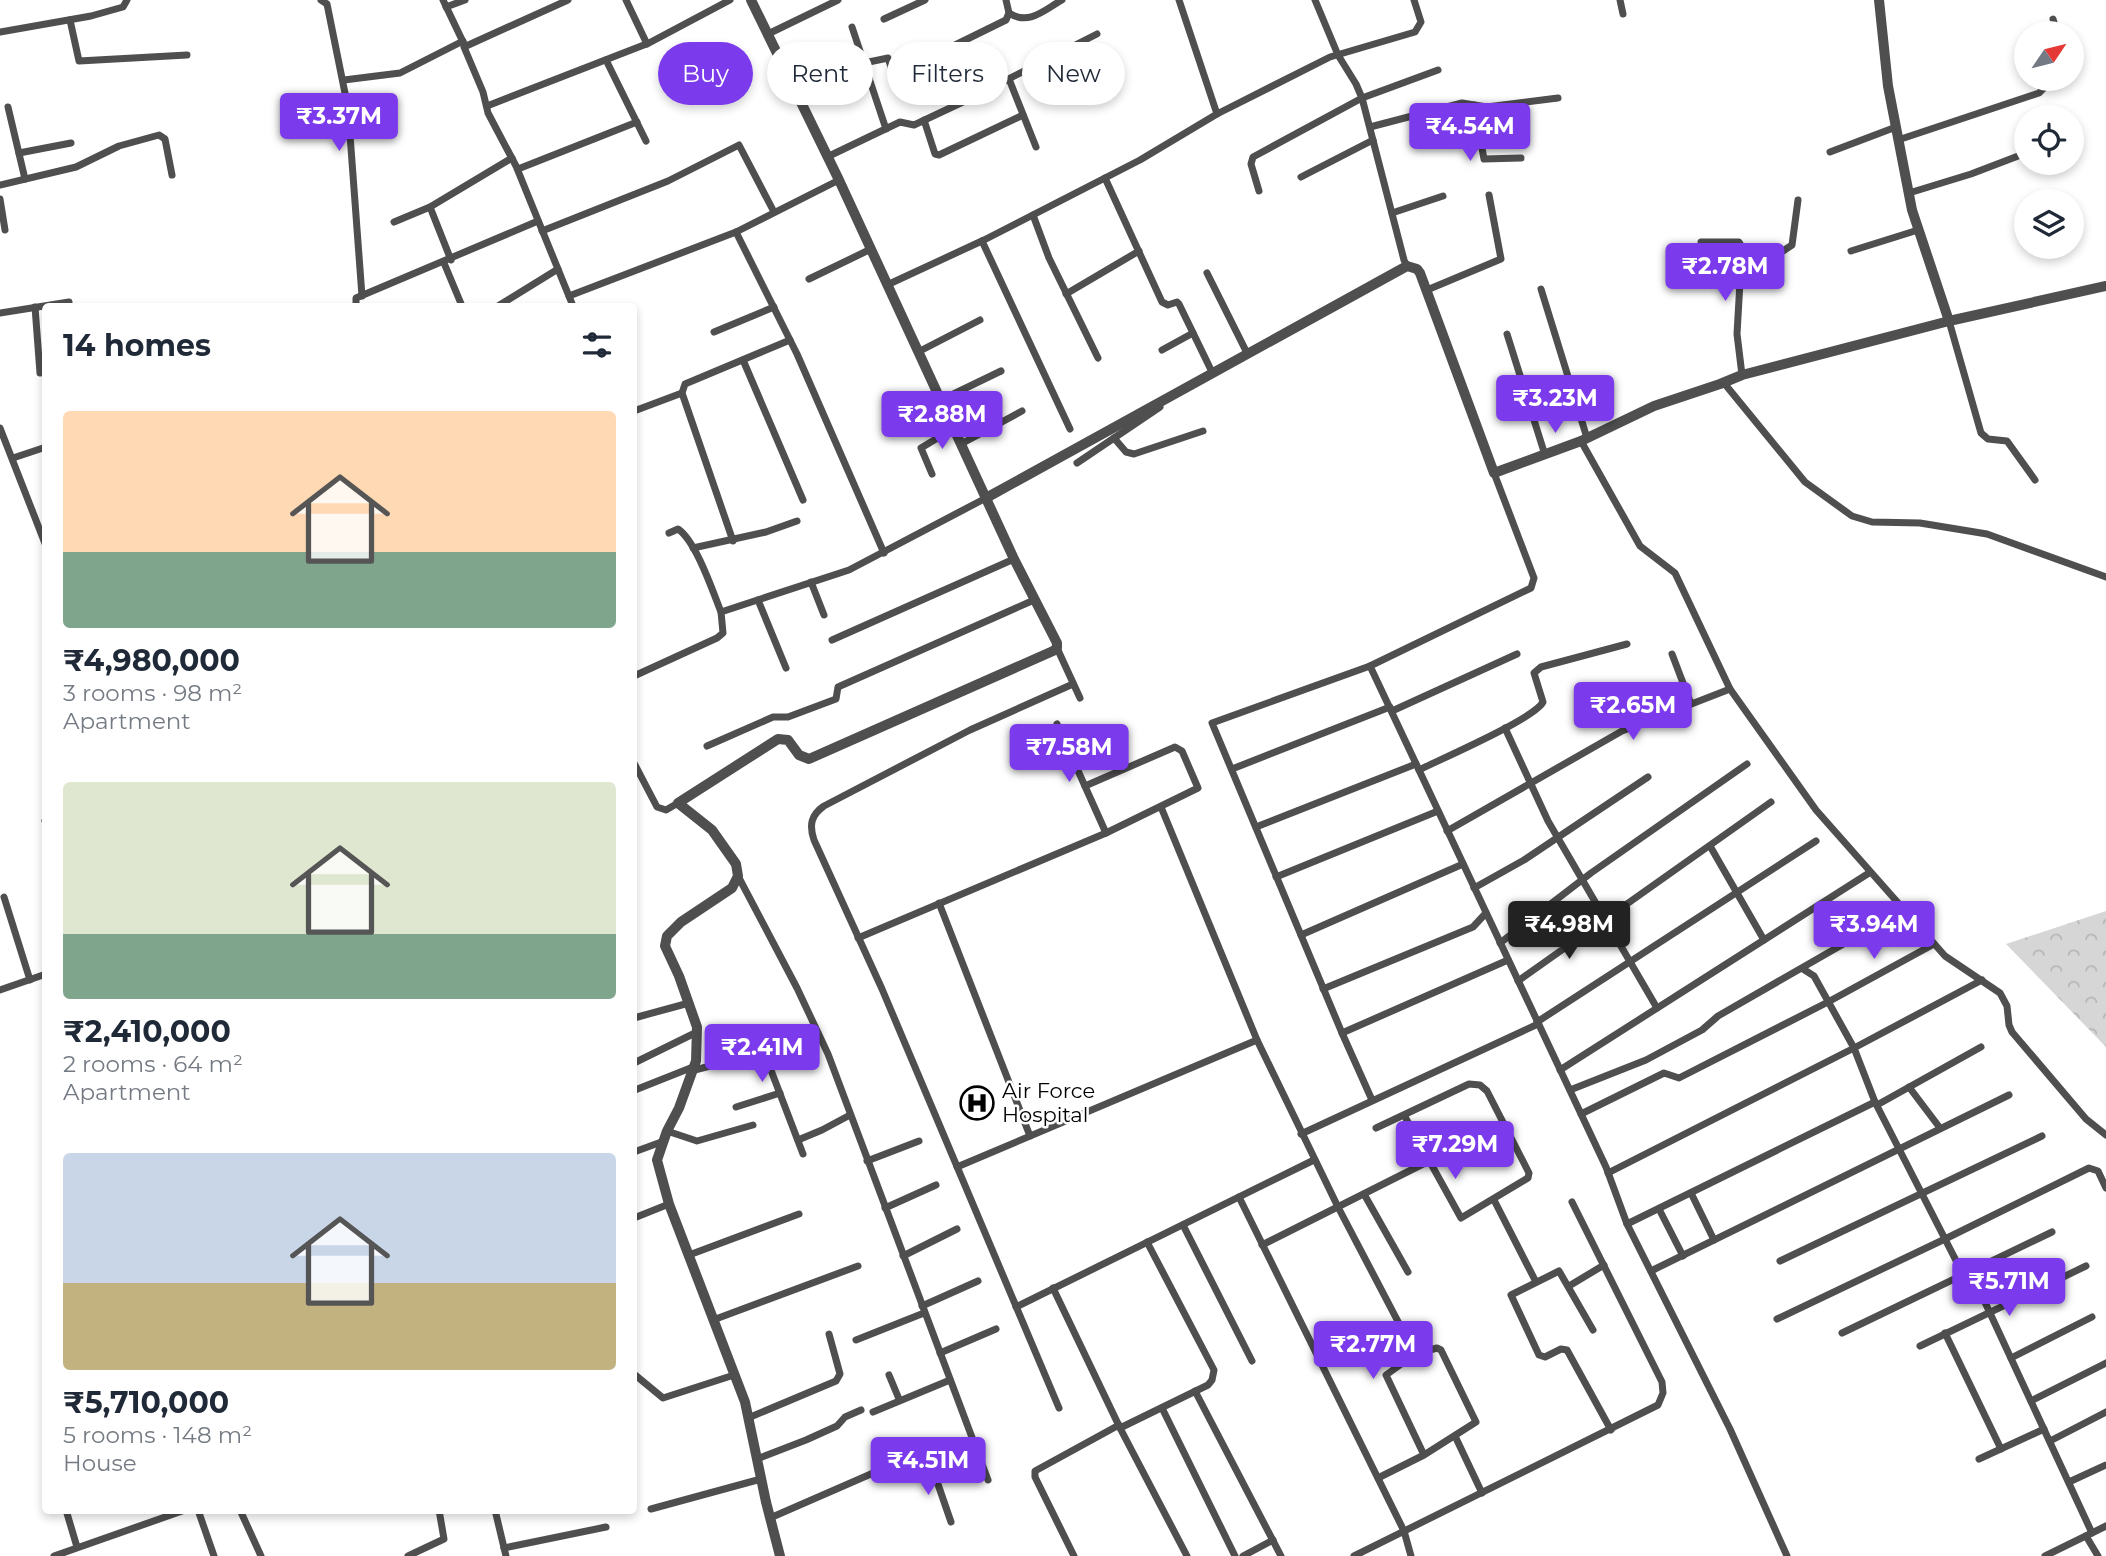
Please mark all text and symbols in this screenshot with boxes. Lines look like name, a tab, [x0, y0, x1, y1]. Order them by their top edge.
north arrow	[2014, 21, 2084, 91]
map controls	[2014, 21, 2084, 259]
chip: Buy	[658, 42, 753, 105]
chip: Rent	[767, 42, 873, 105]
chip: Filters	[887, 42, 1008, 105]
chip: New	[1022, 42, 1125, 105]
pin: ₹3.37M	[282, 94, 396, 153]
text: ₹3.37M	[296, 102, 382, 130]
pin: ₹4.54M	[1413, 104, 1527, 163]
button: locate	[2014, 105, 2084, 175]
text: ₹4.54M	[1425, 112, 1515, 140]
button: layers	[2014, 189, 2084, 259]
pin: ₹2.78M	[1668, 244, 1782, 303]
text: ₹2.78M	[1681, 252, 1769, 280]
icon: filters	[578, 326, 616, 364]
text: 14 homes	[63, 327, 211, 364]
pin: ₹3.23M	[1498, 376, 1612, 435]
text: ₹3.23M	[1512, 384, 1598, 412]
pin: ₹2.88M	[885, 392, 999, 451]
text: ₹2.88M	[897, 400, 987, 428]
icon: home	[277, 456, 403, 582]
text: ₹4,980,000	[63, 642, 240, 679]
text: 3 rooms · 98 m²	[63, 679, 242, 707]
pin: ₹2.65M	[1576, 682, 1690, 742]
text: ₹2.65M	[1590, 691, 1676, 719]
text: Apartment	[63, 707, 191, 735]
pin: ₹7.58M	[1012, 724, 1126, 784]
text: ₹7.58M	[1026, 733, 1112, 761]
icon: home	[277, 827, 403, 953]
pin: ₹4.98M	[1512, 902, 1626, 961]
pin: ₹3.94M	[1817, 902, 1931, 961]
text: ₹4.98M	[1524, 910, 1614, 938]
text: ₹3.94M	[1830, 910, 1918, 938]
text: ₹2,410,000	[63, 1013, 231, 1050]
pin: ₹2.41M	[705, 1024, 819, 1084]
text: ₹2.41M	[721, 1033, 803, 1061]
text: 2 rooms · 64 m²	[63, 1050, 243, 1078]
text: Apartment	[63, 1078, 191, 1106]
place label: Air Force Hospital	[1002, 1078, 1095, 1127]
hospital icon: Air Force Hospital	[958, 1084, 996, 1122]
pin: ₹7.29M	[1398, 1122, 1512, 1181]
text: ₹7.29M	[1412, 1130, 1498, 1158]
icon: home	[277, 1198, 403, 1324]
pin: ₹5.71M	[1952, 1258, 2066, 1318]
text: ₹5.71M	[1968, 1267, 2050, 1295]
pin: ₹2.77M	[1316, 1322, 1430, 1381]
text: ₹2.77M	[1330, 1330, 1416, 1358]
text: ₹5,710,000	[63, 1384, 229, 1421]
text: 5 rooms · 148 m²	[63, 1421, 252, 1449]
pin: ₹4.51M	[871, 1438, 985, 1497]
text: ₹4.51M	[887, 1446, 969, 1474]
text: House	[63, 1449, 137, 1477]

